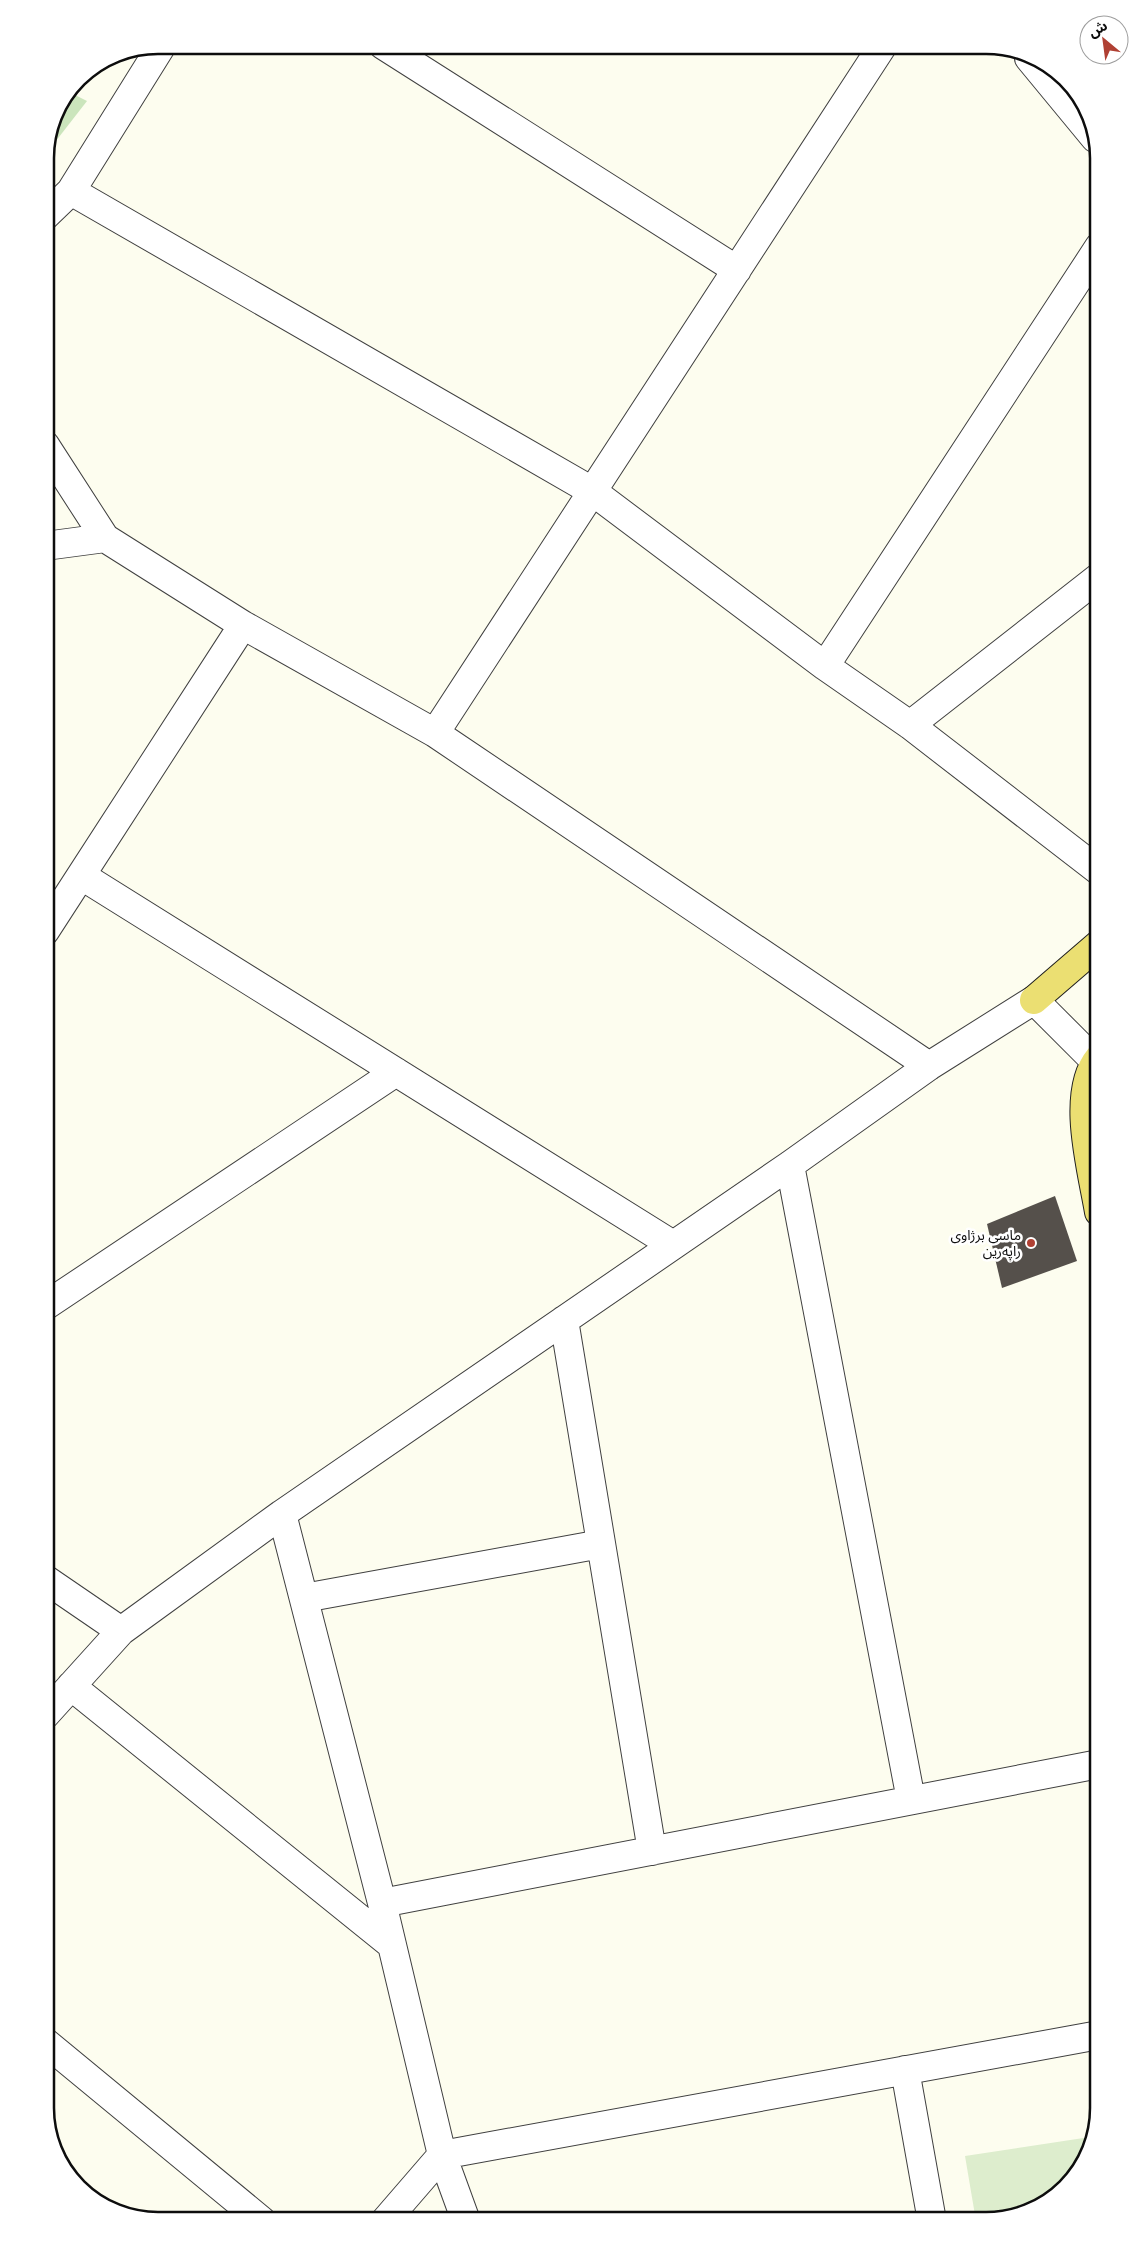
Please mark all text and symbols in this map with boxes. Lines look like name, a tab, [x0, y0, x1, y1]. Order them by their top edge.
north arrow	[1079, 15, 1129, 65]
text: ش	[1085, 17, 1110, 40]
place label: ماسی برژاوی راپەرین	[950, 1227, 1021, 1261]
marker: ماسی برژاوی راپەرین	[1025, 1237, 1037, 1249]

